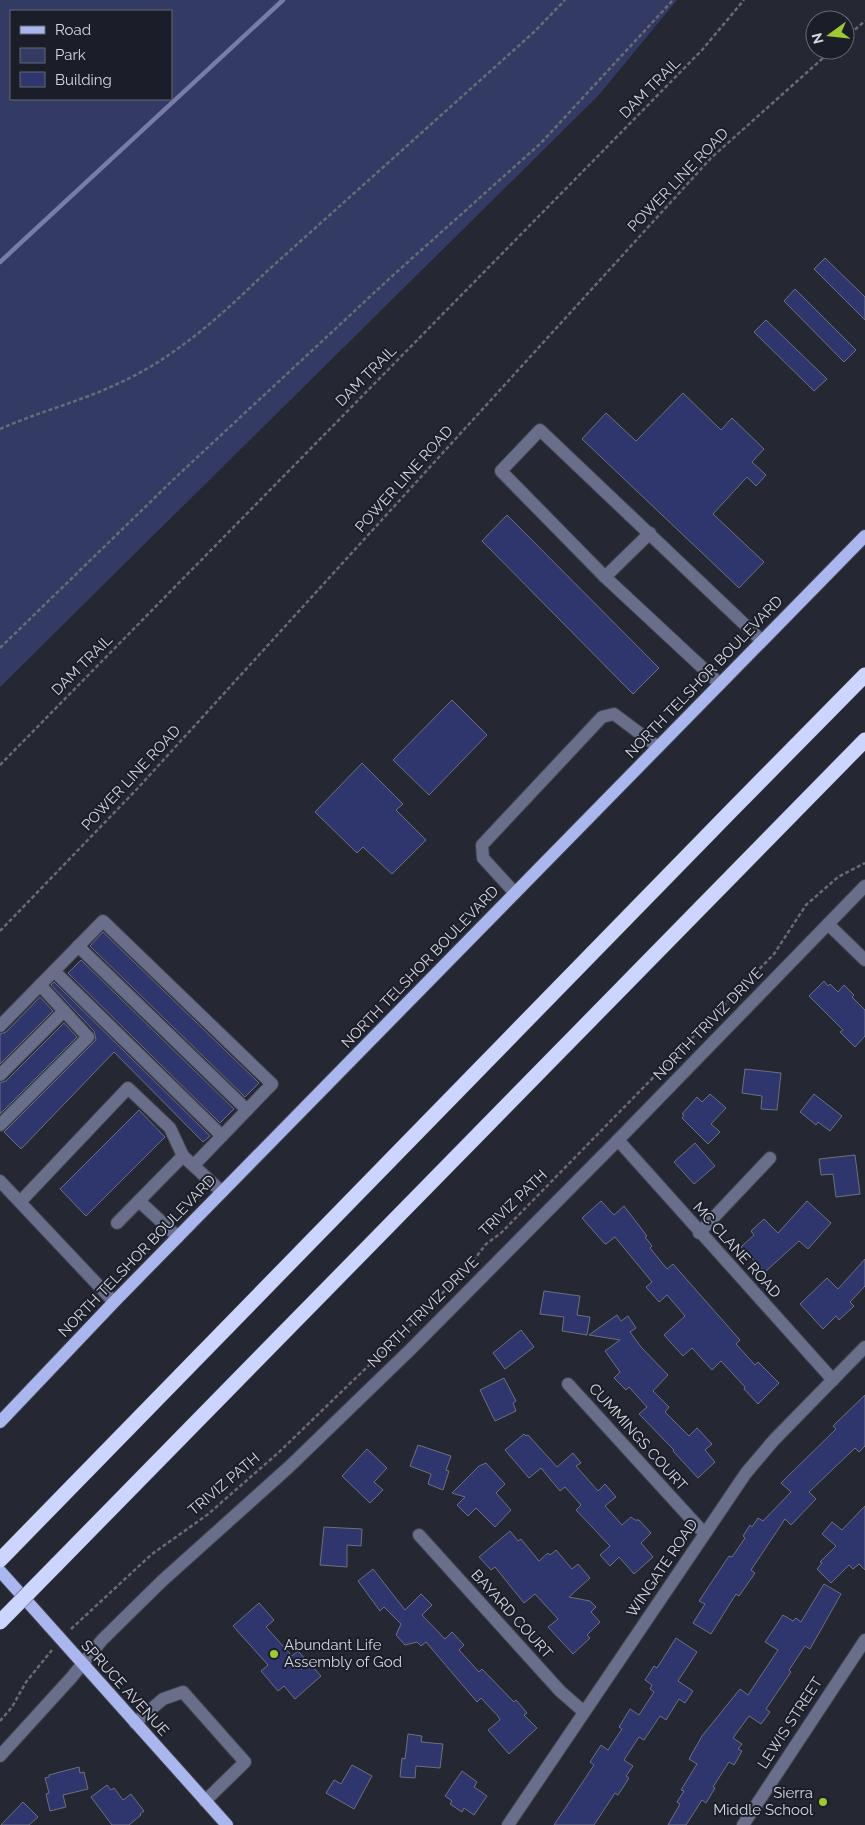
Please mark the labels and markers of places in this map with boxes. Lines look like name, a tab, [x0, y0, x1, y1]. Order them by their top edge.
place label: Abundant Life Assembly of God	[284, 1636, 402, 1671]
marker: Abundant Life Assembly of God	[268, 1648, 280, 1660]
place label: Sierra Middle School	[713, 1784, 814, 1819]
marker: Sierra Middle School	[817, 1796, 829, 1808]

